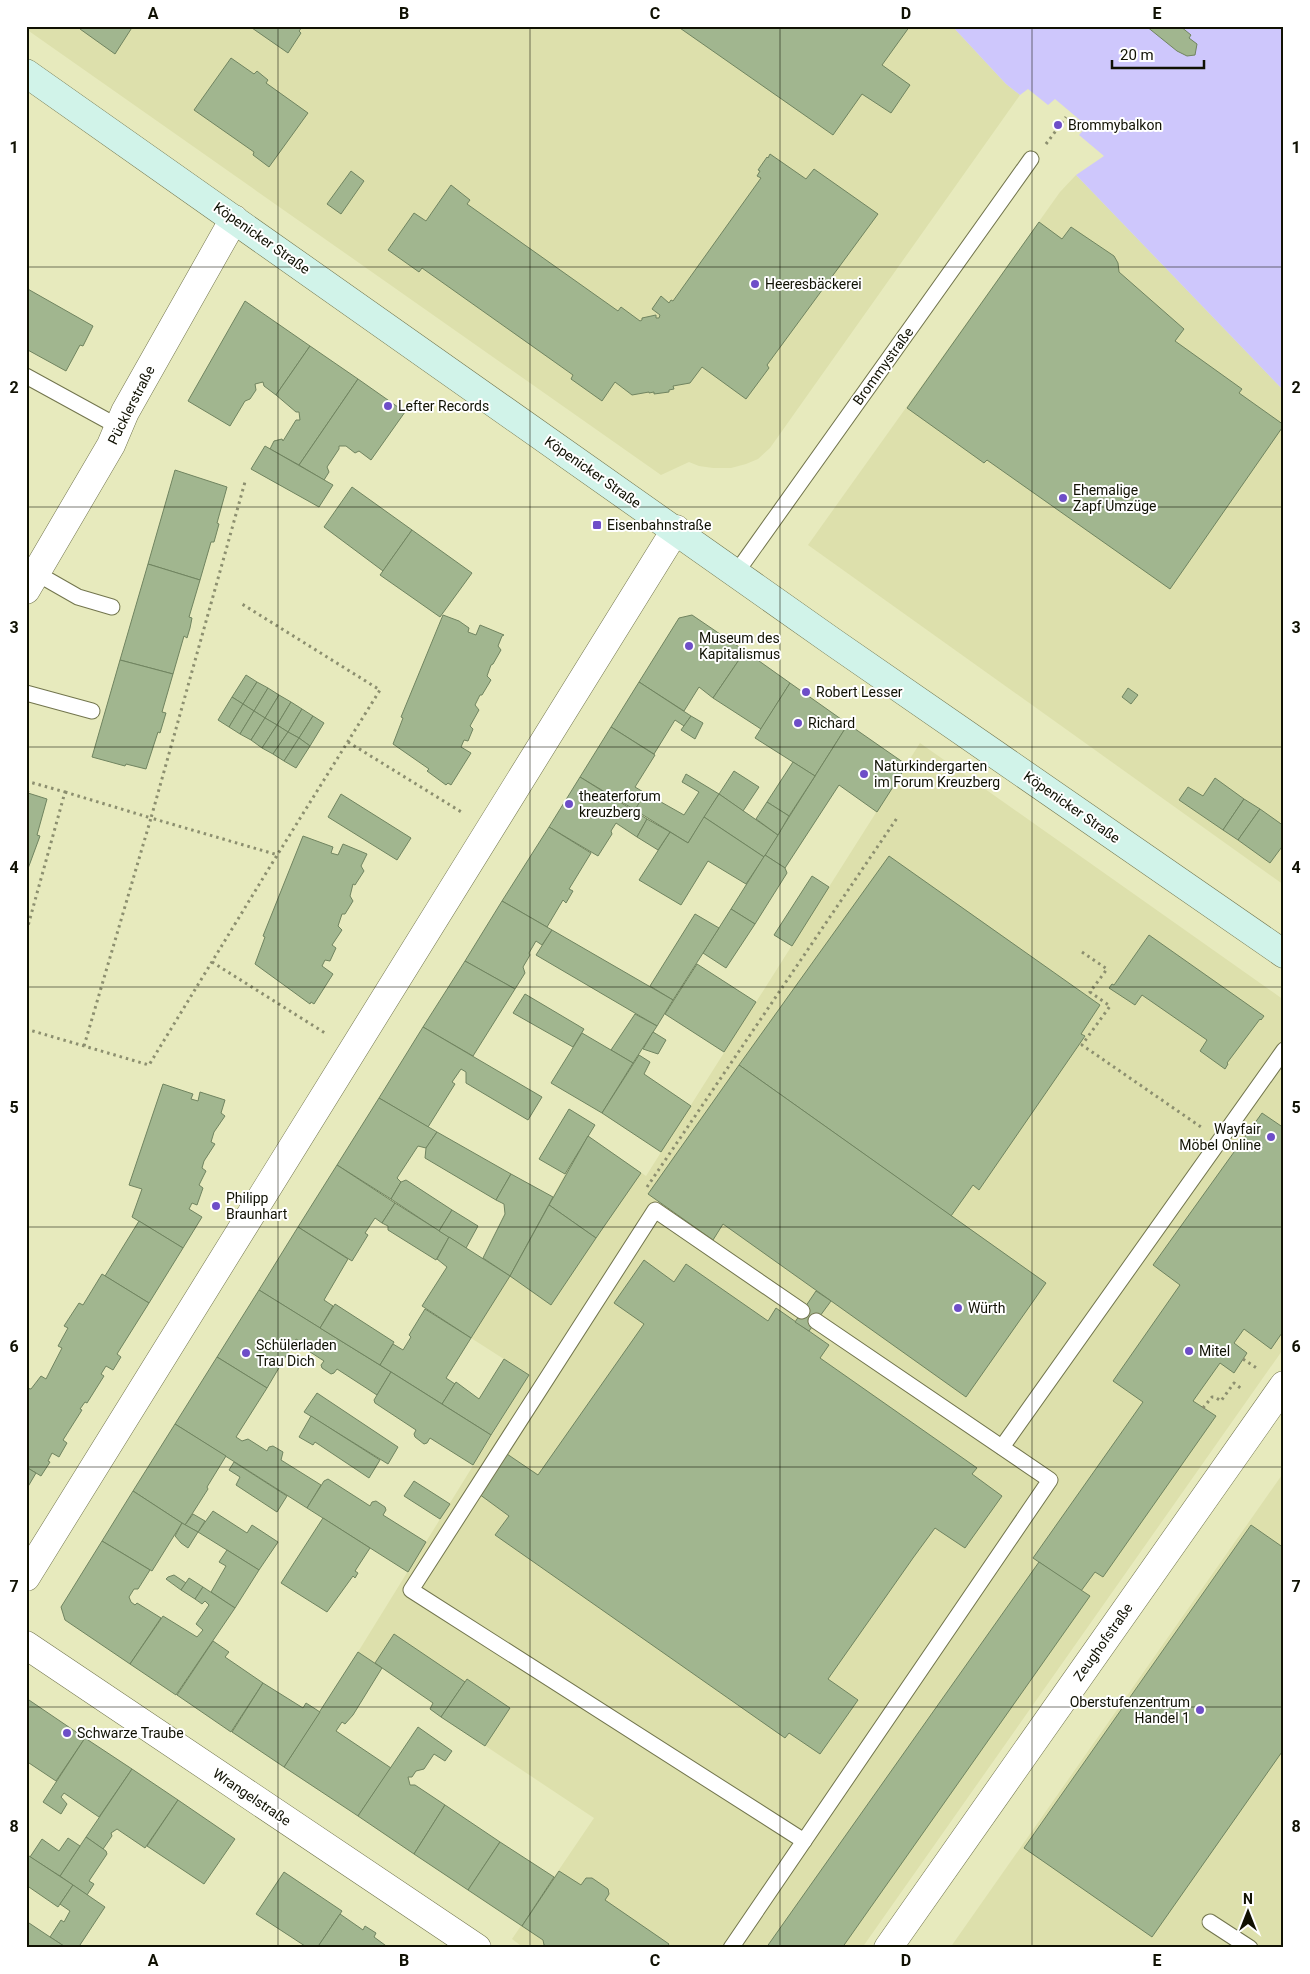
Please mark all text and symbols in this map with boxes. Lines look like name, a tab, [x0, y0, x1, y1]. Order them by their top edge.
text: A	[148, 4, 159, 23]
text: B	[399, 4, 409, 23]
text: C	[650, 4, 660, 23]
text: D	[901, 4, 911, 23]
text: E	[1153, 4, 1162, 23]
scale bar	[1112, 38, 1205, 70]
text: 20 m	[1120, 46, 1154, 64]
place label: Brommybalkon	[1068, 117, 1162, 133]
marker: Brommybalkon	[1052, 119, 1064, 131]
text: 1	[9, 138, 19, 157]
text: 1	[1291, 138, 1301, 157]
street label: Köpenicker Straße	[211, 199, 313, 277]
place label: Heeresbäckerei	[765, 276, 862, 292]
marker: Heeresbäckerei	[749, 278, 761, 290]
street label: Brommystraße	[849, 324, 917, 408]
street label: Pücklerstraße	[104, 363, 158, 447]
text: 2	[9, 378, 19, 397]
text: 2	[1291, 378, 1301, 397]
place label: Lefter Records	[398, 398, 489, 414]
marker: Lefter Records	[382, 400, 394, 412]
street label: Köpenicker Straße	[542, 433, 644, 511]
place label: Ehemalige Zapf Umzüge	[1073, 482, 1157, 514]
marker: Ehemalige Zapf Umzüge	[1057, 492, 1069, 504]
place label: Eisenbahnstraße	[607, 517, 711, 533]
marker: Eisenbahnstraße	[591, 519, 603, 531]
text: 3	[9, 618, 19, 637]
text: 3	[1291, 618, 1301, 637]
place label: Museum des Kapitalismus	[699, 630, 780, 662]
marker: Museum des Kapitalismus	[683, 640, 695, 652]
place label: Robert Lesser	[816, 684, 903, 700]
marker: Robert Lesser	[800, 686, 812, 698]
place label: Richard	[808, 715, 855, 731]
marker: Richard	[792, 717, 804, 729]
place label: Naturkindergarten im Forum Kreuzberg	[874, 758, 1000, 790]
marker: Naturkindergarten im Forum Kreuzberg	[858, 768, 870, 780]
street label: Köpenicker Straße	[1021, 768, 1123, 846]
place label: theaterforum kreuzberg	[579, 788, 661, 820]
marker: theaterforum kreuzberg	[563, 798, 575, 810]
text: 4	[9, 858, 19, 877]
text: 4	[1291, 858, 1301, 877]
text: 5	[9, 1098, 19, 1117]
text: 5	[1291, 1098, 1301, 1117]
place label: Wayfair Möbel Online	[1179, 1121, 1261, 1153]
marker: Wayfair Möbel Online	[1265, 1131, 1277, 1143]
place label: Philipp Braunhart	[226, 1190, 288, 1222]
marker: Philipp Braunhart	[210, 1200, 222, 1212]
place label: Würth	[968, 1300, 1005, 1316]
marker: Würth	[952, 1302, 964, 1314]
text: 6	[9, 1337, 19, 1356]
place label: Schülerladen Trau Dich	[256, 1337, 337, 1369]
text: 6	[1291, 1337, 1301, 1356]
place label: Mitel	[1199, 1343, 1230, 1359]
marker: Mitel	[1183, 1345, 1195, 1357]
marker: Schülerladen Trau Dich	[240, 1347, 252, 1359]
text: 7	[9, 1577, 19, 1596]
text: 7	[1291, 1577, 1301, 1596]
street label: Zeughofstraße	[1070, 1600, 1136, 1684]
place label: Oberstufenzentrum Handel 1	[1070, 1694, 1190, 1726]
marker: Oberstufenzentrum Handel 1	[1194, 1704, 1206, 1716]
place label: Schwarze Traube	[77, 1725, 184, 1741]
marker: Schwarze Traube	[61, 1727, 73, 1739]
street label: Wrangelstraße	[210, 1765, 294, 1829]
text: 8	[9, 1817, 19, 1836]
text: 8	[1291, 1817, 1301, 1836]
north arrow	[1222, 1886, 1272, 1936]
text: N	[1243, 1891, 1253, 1907]
text: A	[148, 1951, 159, 1970]
text: B	[399, 1951, 409, 1970]
text: C	[650, 1951, 660, 1970]
text: D	[901, 1951, 911, 1970]
text: E	[1153, 1951, 1162, 1970]

